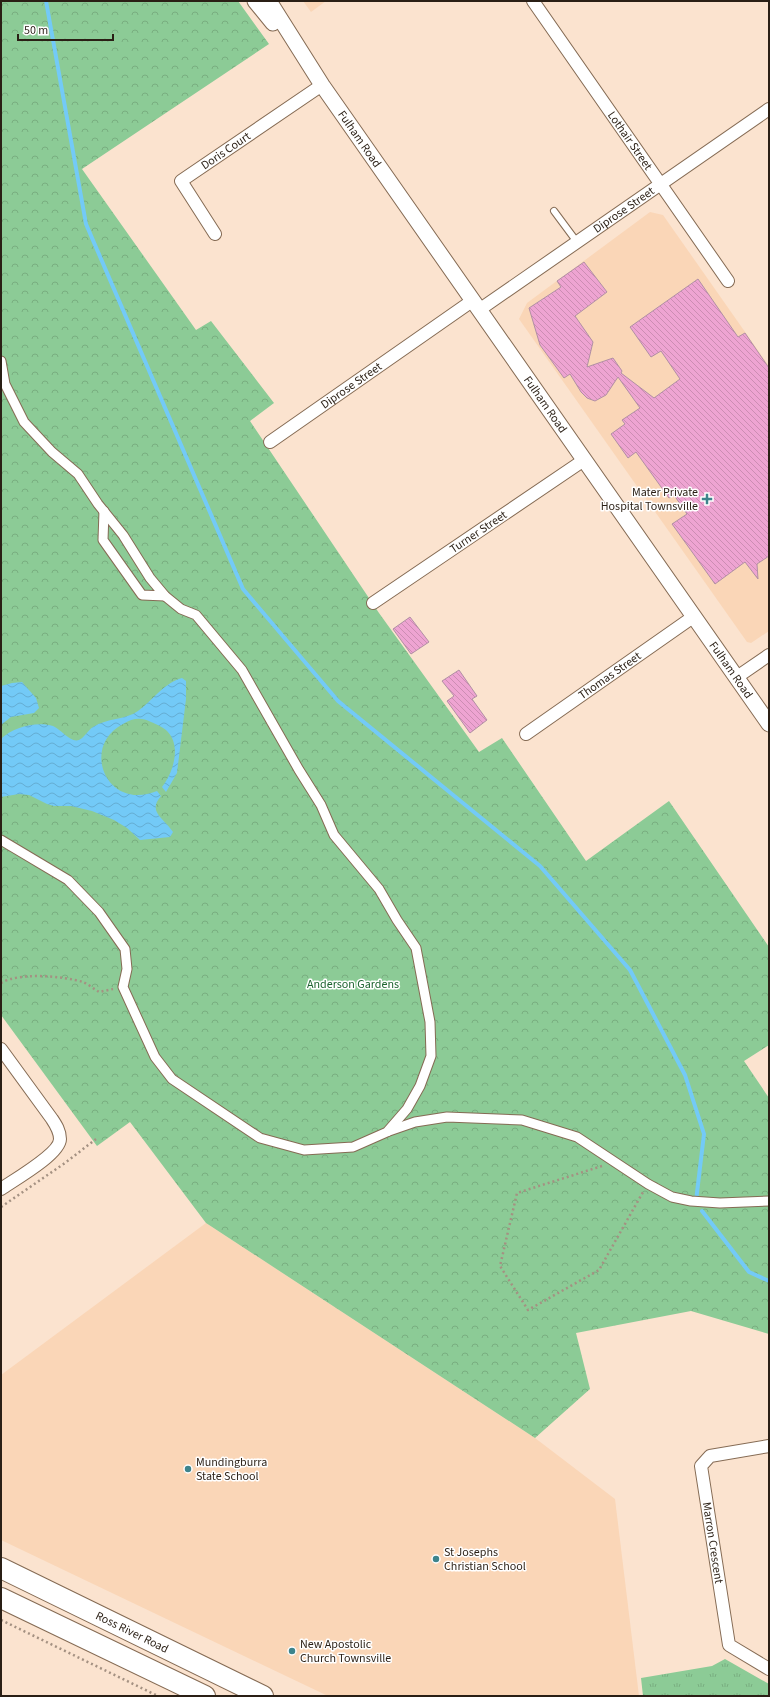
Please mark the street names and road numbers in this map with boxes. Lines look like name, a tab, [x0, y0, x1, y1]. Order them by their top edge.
street label: Fulham Road	[333, 107, 385, 171]
street label: Lothair Street	[603, 108, 656, 174]
street label: Doris Court	[198, 128, 254, 174]
street label: Diprose Street	[590, 183, 658, 237]
street label: Diprose Street	[317, 358, 385, 413]
street label: Fulham Road	[519, 373, 571, 437]
street label: Turner Street	[446, 507, 510, 558]
street label: Fulham Road	[705, 638, 757, 702]
street label: Thomas Street	[575, 648, 645, 704]
street label: Marron Crescent	[698, 1501, 727, 1585]
street label: Ross River Road	[93, 1607, 171, 1658]

